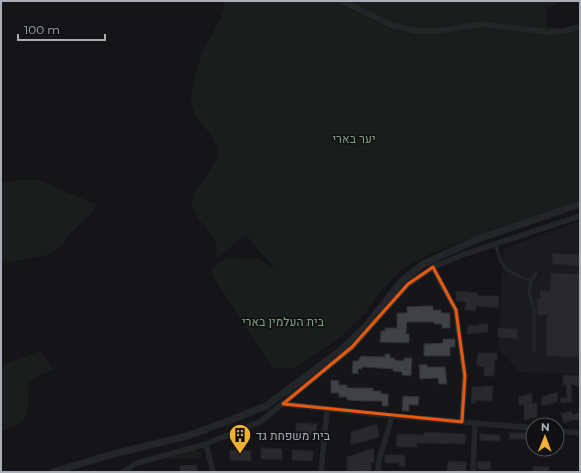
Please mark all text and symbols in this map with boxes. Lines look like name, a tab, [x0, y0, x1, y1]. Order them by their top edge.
scale bar	[18, 16, 105, 42]
text: 100 m	[24, 22, 60, 37]
park label: יער בארי	[332, 131, 376, 146]
park label: בית העלמין בארי	[242, 314, 325, 329]
north arrow	[525, 417, 565, 457]
text: N	[541, 420, 550, 434]
building icon: בית משפחת גד	[227, 422, 253, 455]
place label: בית משפחת גד	[256, 428, 331, 443]

